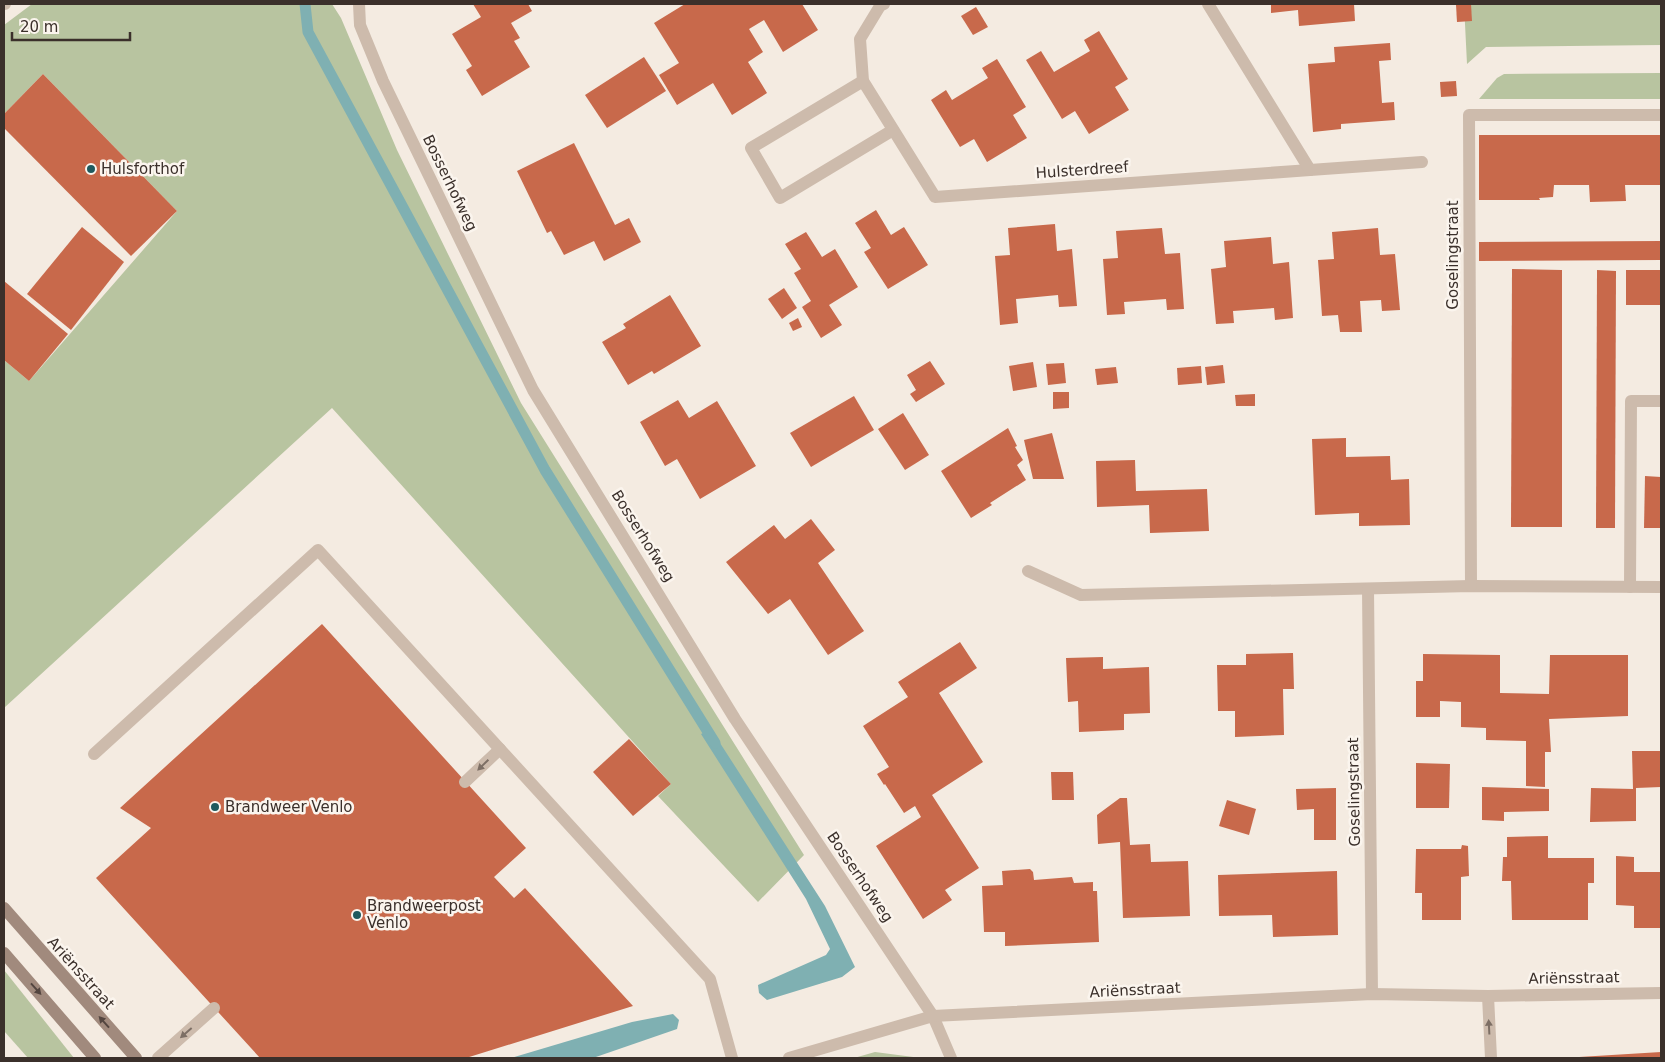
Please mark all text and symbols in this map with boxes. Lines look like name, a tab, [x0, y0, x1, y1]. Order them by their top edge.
scale bar	[12, 10, 130, 42]
text: 20 m	[20, 18, 58, 36]
street label: Bosserhofweg	[419, 132, 481, 234]
street label: Hulsterdreef	[1035, 158, 1130, 182]
place label: Hulsforthof	[101, 160, 185, 178]
marker: Hulsforthof	[85, 163, 97, 175]
street label: Goselingstraat	[1444, 200, 1462, 310]
street label: Bosserhofweg	[608, 487, 678, 585]
street label: Goselingstraat	[1344, 737, 1364, 847]
one-way arrow	[477, 759, 489, 771]
place label: Brandweer Venlo	[225, 798, 353, 816]
marker: Brandweer Venlo	[209, 801, 221, 813]
street label: Bosserhofweg	[823, 828, 897, 926]
place label: Brandweerpost Venlo	[367, 897, 481, 932]
marker: Brandweerpost Venlo	[351, 909, 363, 921]
street label: Ariënsstraat	[44, 933, 118, 1013]
street label: Ariënsstraat	[1528, 968, 1620, 988]
street label: Ariënsstraat	[1089, 979, 1181, 1001]
one-way arrow	[30, 983, 42, 995]
one-way arrow	[98, 1015, 109, 1028]
one-way arrow	[1485, 1019, 1493, 1035]
one-way arrow	[180, 1028, 193, 1039]

